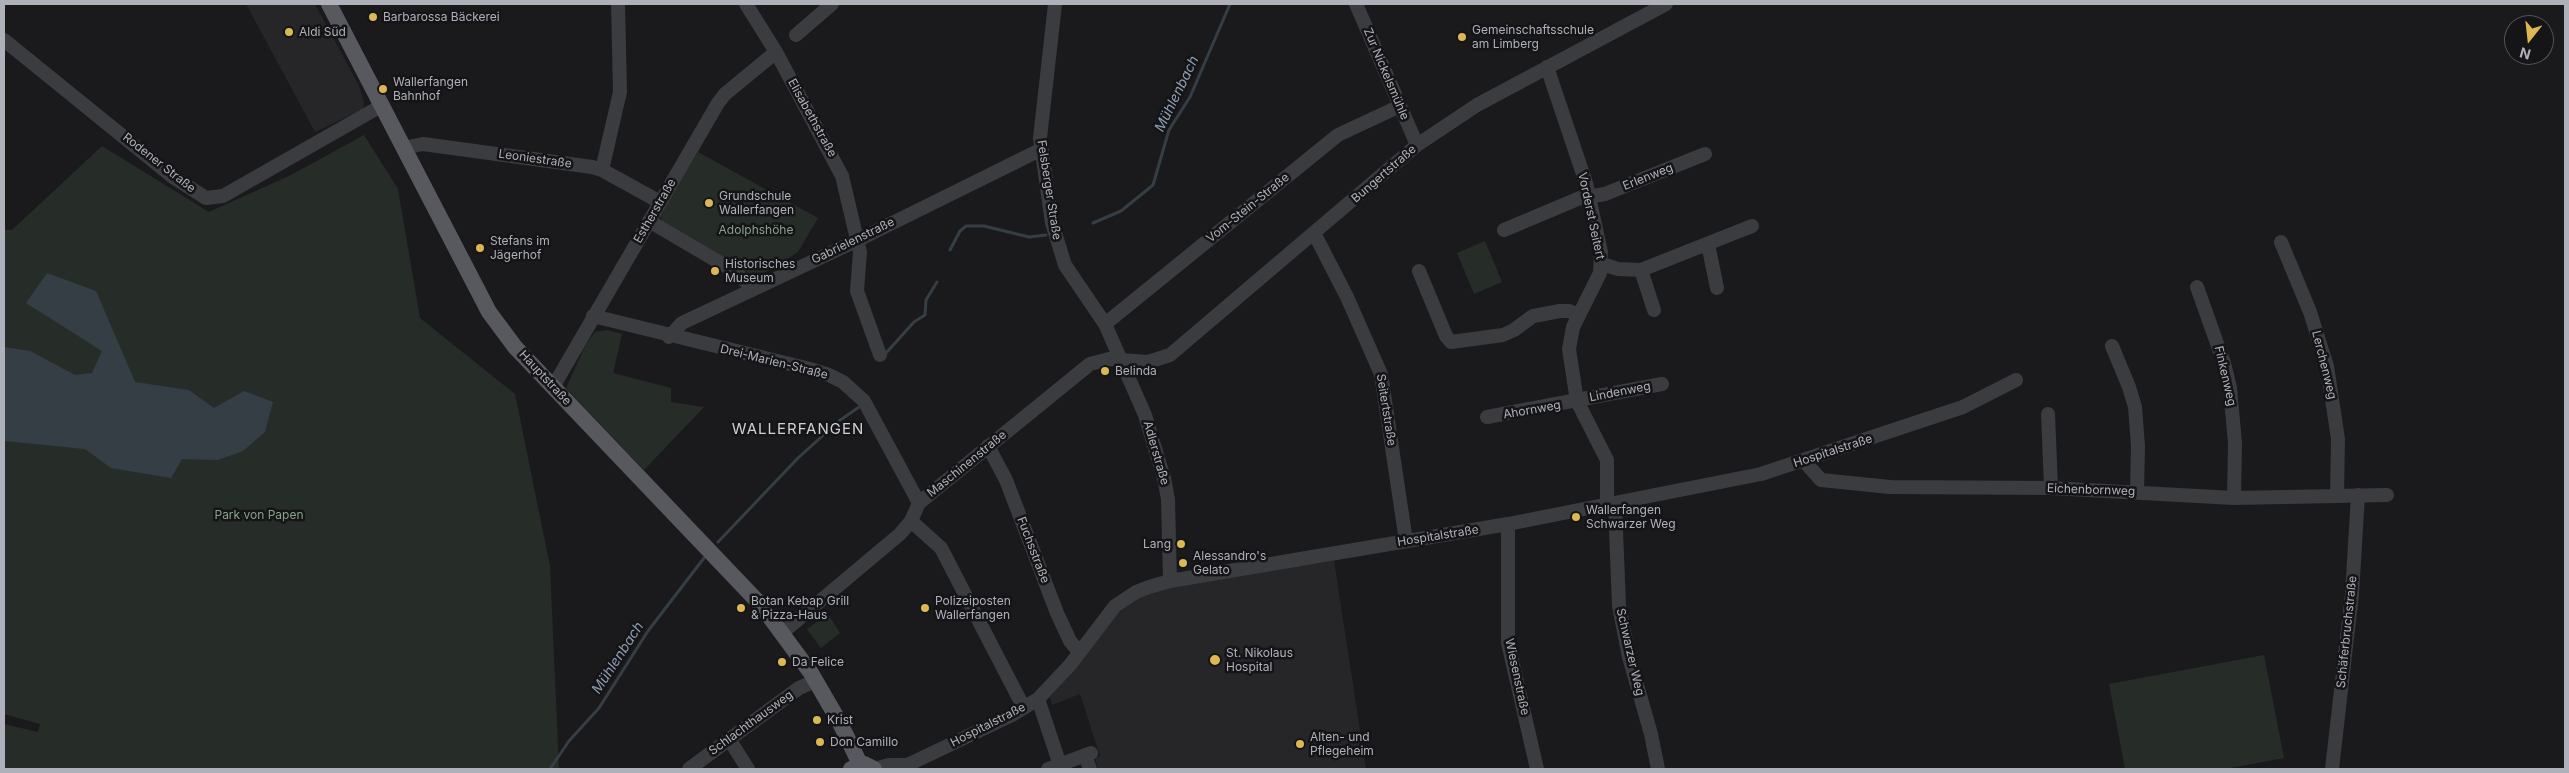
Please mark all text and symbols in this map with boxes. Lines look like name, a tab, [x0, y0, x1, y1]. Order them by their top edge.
place label: Barbarossa Bäckerei	[383, 10, 500, 24]
marker: Barbarossa Bäckerei	[367, 11, 379, 23]
north arrow	[2504, 15, 2554, 65]
place label: Gemeinschaftsschule am Limberg	[1472, 23, 1594, 51]
place label: Aldi Süd	[299, 25, 346, 39]
marker: Aldi Süd	[283, 26, 295, 38]
street label: Zur Nickelsmühle	[1360, 26, 1412, 122]
marker: Gemeinschaftsschule am Limberg	[1456, 31, 1468, 43]
text: N	[2518, 44, 2532, 64]
water label: Mühlenbach	[1151, 53, 1203, 135]
place label: Wallerfangen Bahnhof	[393, 75, 468, 103]
street label: Elisabethstraße	[785, 76, 839, 160]
marker: Wallerfangen Bahnhof	[377, 83, 389, 95]
street label: Rodener Straße	[120, 130, 198, 196]
street label: Felsberger Straße	[1034, 139, 1064, 241]
street label: Bungertstraße	[1349, 142, 1419, 206]
street label: Leoniestraße	[497, 147, 573, 171]
street label: Erlenweg	[1621, 160, 1675, 194]
street label: Vom-Stein-Straße	[1204, 170, 1292, 246]
street label: Vorderst Seitert	[1575, 171, 1607, 261]
street label: Estherstraße	[631, 176, 679, 246]
place label: Grundschule Wallerfangen	[719, 189, 794, 217]
marker: Grundschule Wallerfangen	[703, 197, 715, 209]
street label: Gabrielenstraße	[809, 215, 897, 267]
park label: Adolphshöhe	[719, 223, 793, 237]
place label: Stefans im Jägerhof	[490, 234, 550, 262]
marker: Stefans im Jägerhof	[474, 242, 486, 254]
place label: Historisches Museum	[725, 257, 795, 285]
marker: Historisches Museum	[709, 265, 721, 277]
street label: Lerchenweg	[2309, 329, 2339, 401]
street label: Drei-Marien-Straße	[719, 342, 829, 382]
street label: Finkenweg	[2211, 344, 2239, 408]
street label: Hauptstraße	[516, 348, 574, 408]
place label: Belinda	[1115, 364, 1157, 378]
marker: Belinda	[1099, 365, 1111, 377]
street label: Seitertstraße	[1373, 373, 1399, 447]
street label: Lindenweg	[1588, 379, 1652, 405]
street label: Ahornweg	[1502, 398, 1562, 422]
street label: Adlerstraße	[1140, 419, 1172, 487]
district label: WALLERFANGEN	[730, 420, 866, 438]
street label: Maschinenstraße	[924, 428, 1010, 500]
street label: Hospitalstraße	[1792, 431, 1874, 471]
street label: Eichenbornweg	[2047, 481, 2135, 499]
place label: Wallerfangen Schwarzer Weg	[1586, 503, 1676, 531]
park label: Park von Papen	[214, 508, 304, 522]
marker: Wallerfangen Schwarzer Weg	[1570, 511, 1582, 523]
street label: Fuchsstraße	[1014, 515, 1052, 585]
street label: Hospitalstraße	[1396, 522, 1480, 550]
place label: Lang	[1143, 537, 1171, 551]
marker: Lang	[1175, 538, 1187, 550]
place label: Alessandro's Gelato	[1193, 549, 1266, 577]
marker: Alessandro's Gelato	[1177, 557, 1189, 569]
street label: Schäferbruchstraße	[2334, 575, 2360, 689]
place label: Botan Kebap Grill & Pizza-Haus	[751, 594, 849, 622]
place label: Polizeiposten Wallerfangen	[935, 594, 1011, 622]
marker: Botan Kebap Grill & Pizza-Haus	[735, 602, 747, 614]
marker: Polizeiposten Wallerfangen	[919, 602, 931, 614]
street label: Schwarzer Weg	[1613, 607, 1647, 697]
water label: Mühlenbach	[589, 619, 647, 697]
street label: Wiesenstraße	[1502, 637, 1532, 717]
place label: St. Nikolaus Hospital	[1226, 646, 1293, 674]
marker: St. Nikolaus Hospital	[1208, 653, 1222, 667]
place label: Da Felice	[792, 655, 844, 669]
marker: Da Felice	[776, 656, 788, 668]
street label: Schlachthausweg	[706, 688, 796, 758]
street label: Hospitalstraße	[948, 700, 1028, 750]
place label: Krist	[827, 713, 853, 727]
marker: Krist	[811, 714, 823, 726]
place label: Alten- und Pflegeheim	[1310, 730, 1374, 758]
place label: Don Camillo	[830, 735, 898, 749]
marker: Don Camillo	[814, 736, 826, 748]
marker: Alten- und Pflegeheim	[1294, 738, 1306, 750]

